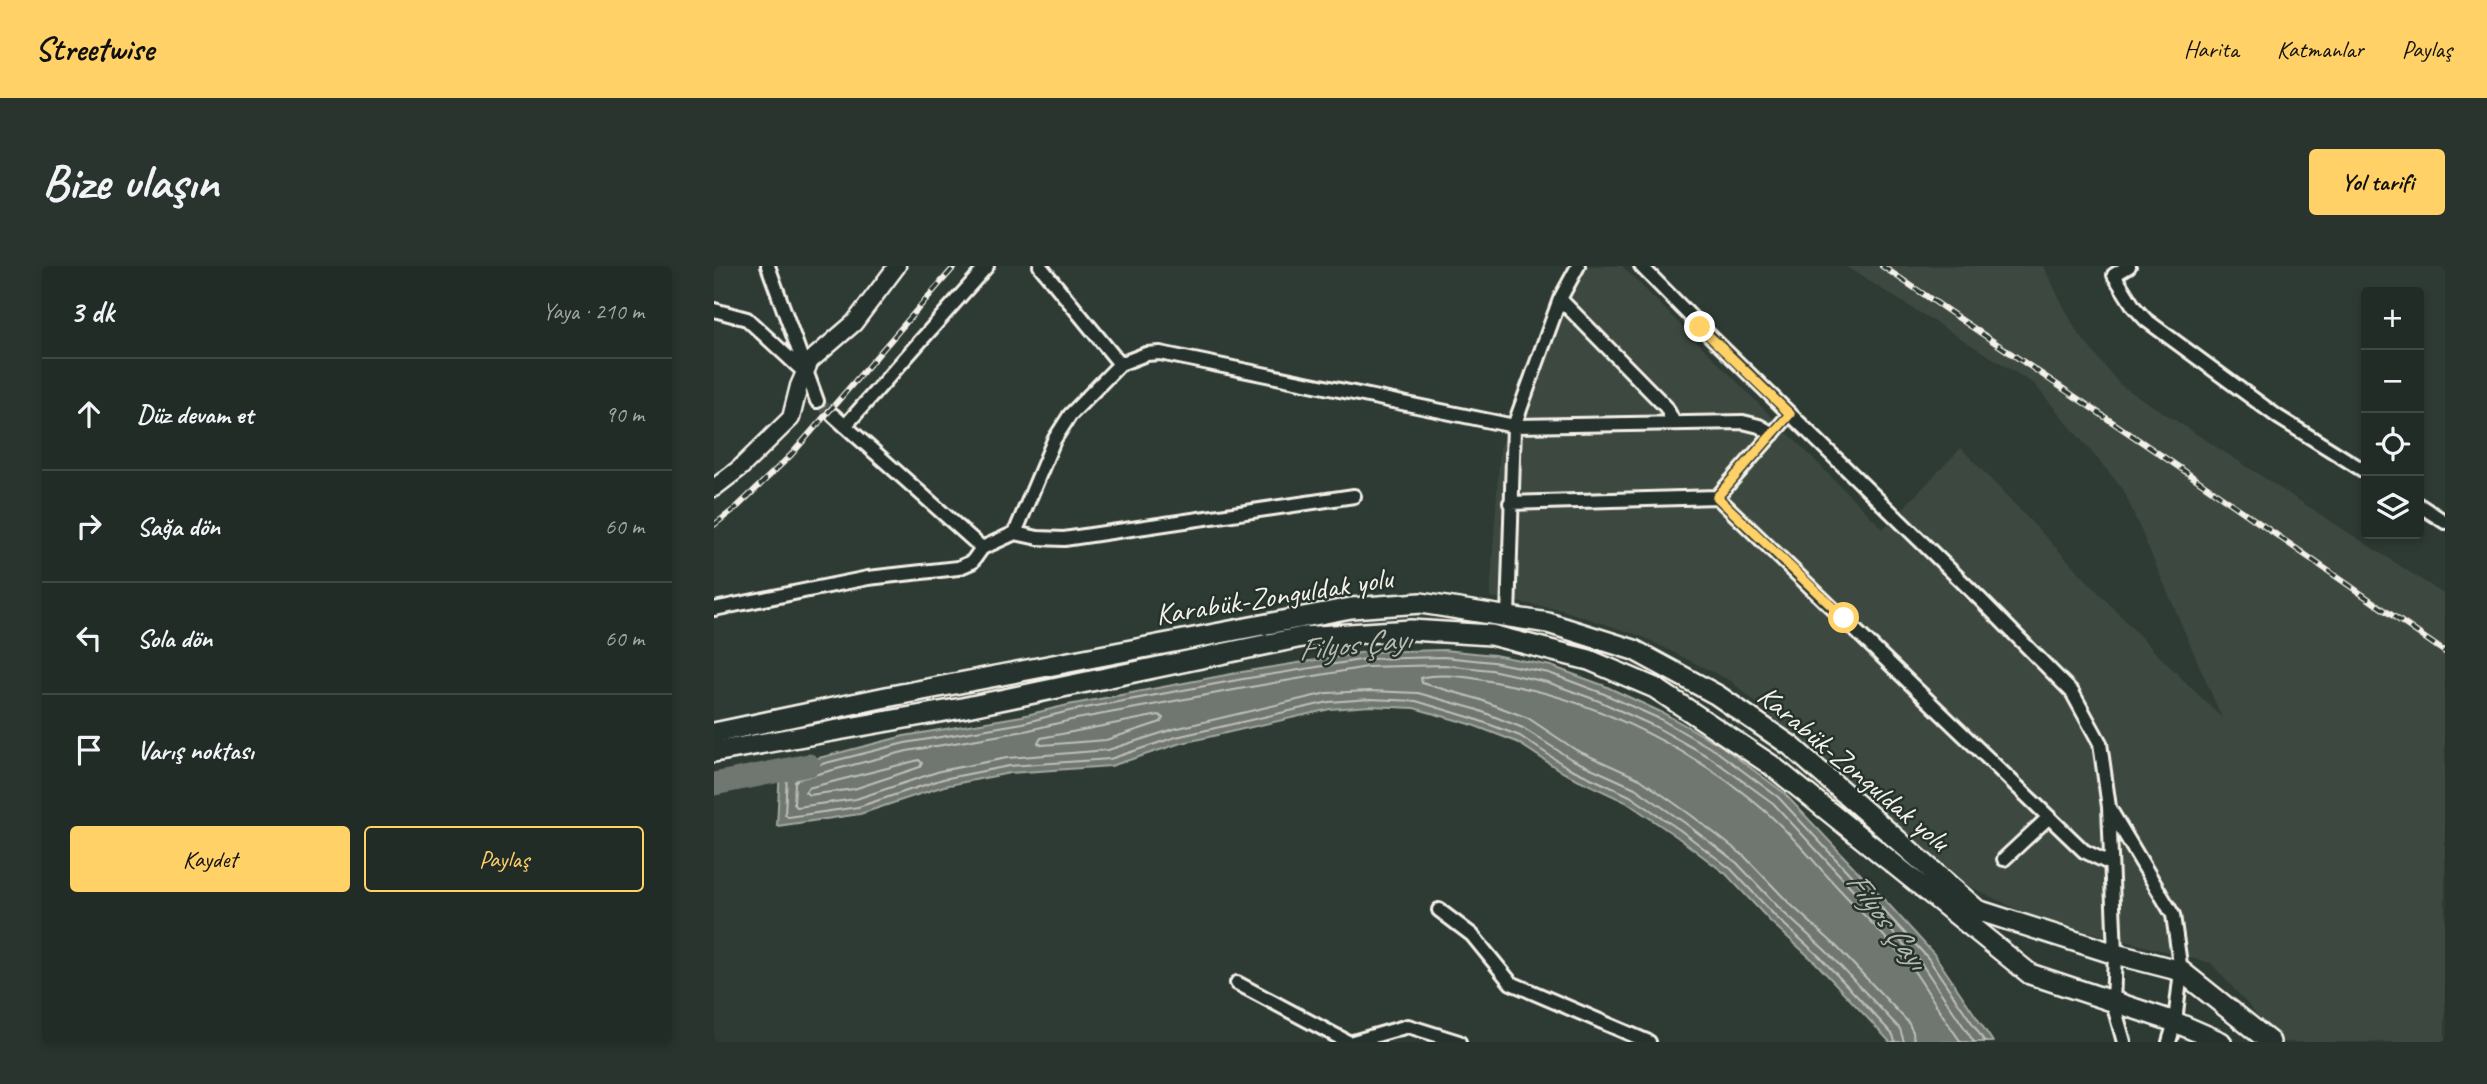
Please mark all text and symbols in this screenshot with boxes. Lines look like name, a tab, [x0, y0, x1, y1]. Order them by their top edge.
text: Streetwise	[35, 28, 154, 70]
text: Harita	[2184, 34, 2239, 64]
text: Katmanlar	[2277, 34, 2364, 64]
text: Paylaş	[2402, 34, 2452, 64]
button: Yol tarifi	[2309, 149, 2445, 215]
text: Bize ulaşın	[42, 151, 218, 213]
map controls	[2361, 287, 2424, 539]
button: +	[2361, 287, 2424, 350]
text: 3 dk	[70, 293, 114, 331]
text: Yaya · 210 m	[542, 297, 644, 326]
route end	[1684, 311, 1715, 342]
button: −	[2361, 350, 2424, 413]
icon: ahead	[70, 395, 108, 433]
text: Düz devam et	[137, 398, 253, 431]
text: 90 m	[605, 400, 644, 429]
button: locate	[2361, 413, 2424, 476]
button: layers	[2361, 476, 2424, 539]
icon: right	[70, 507, 108, 545]
text: Sağa dön	[137, 510, 220, 543]
text: 60 m	[605, 512, 644, 541]
street label: Karabük-Zonguldak yolu	[1153, 558, 1397, 634]
route start	[1828, 602, 1859, 633]
water label: Filyos Çayı	[1296, 617, 1416, 670]
icon: left	[70, 619, 108, 657]
text: Sola dön	[137, 622, 212, 655]
text: 60 m	[605, 624, 644, 653]
street label: Karabük-Zonguldak yolu	[1750, 676, 1959, 861]
icon: arrive	[70, 731, 108, 769]
text: Varış noktası	[137, 734, 254, 767]
button: Kaydet	[70, 826, 350, 892]
button: Paylaş	[364, 826, 644, 892]
water label: Filyos Çayı	[1837, 863, 1940, 981]

